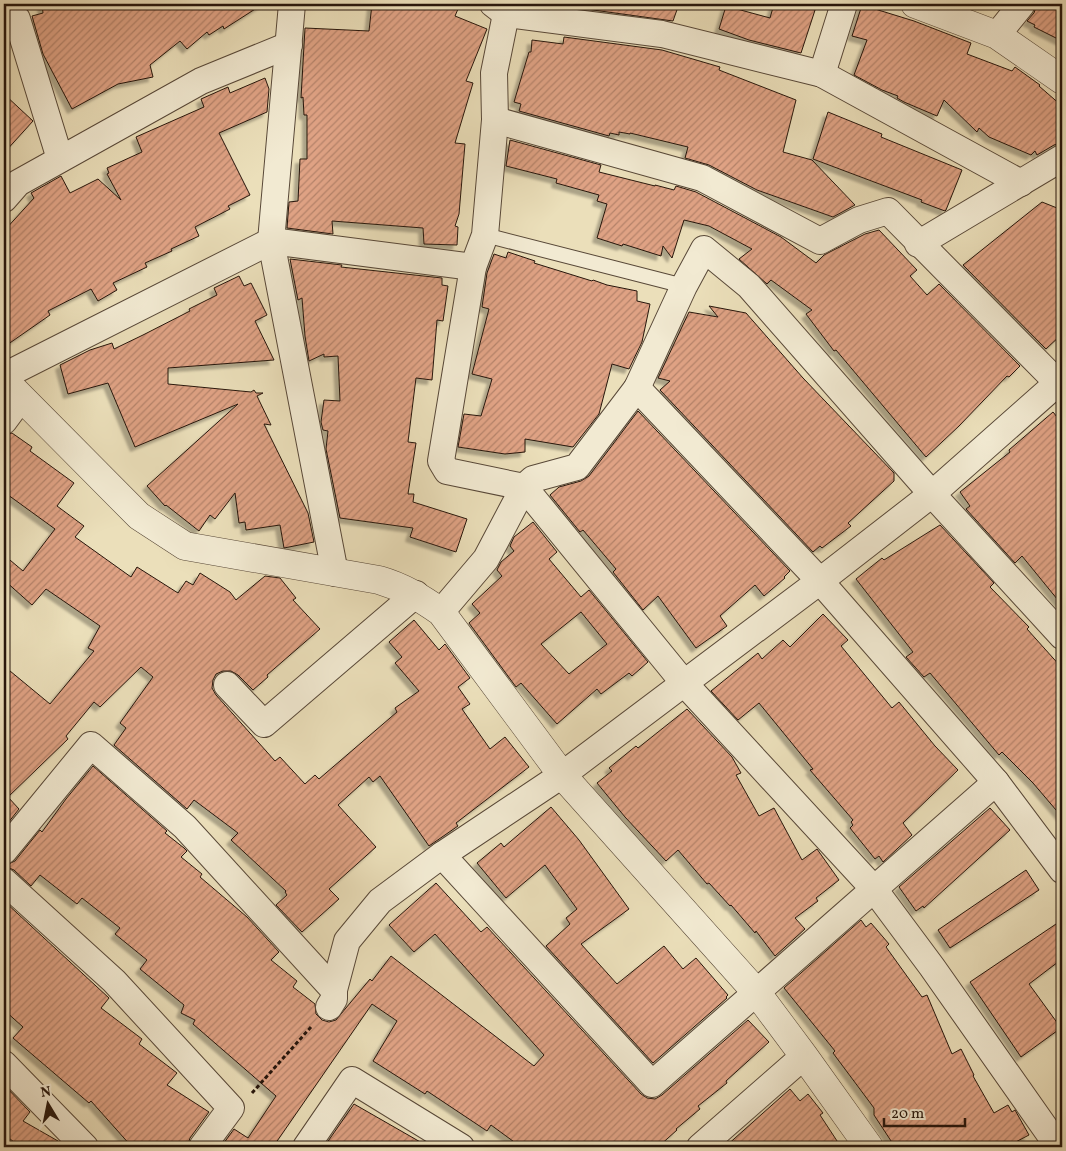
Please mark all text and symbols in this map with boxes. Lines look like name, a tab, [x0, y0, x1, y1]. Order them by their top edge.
north arrow	[22, 1078, 72, 1128]
text: N	[39, 1082, 53, 1103]
scale bar	[884, 1096, 965, 1128]
text: 20 m	[891, 1104, 924, 1125]

